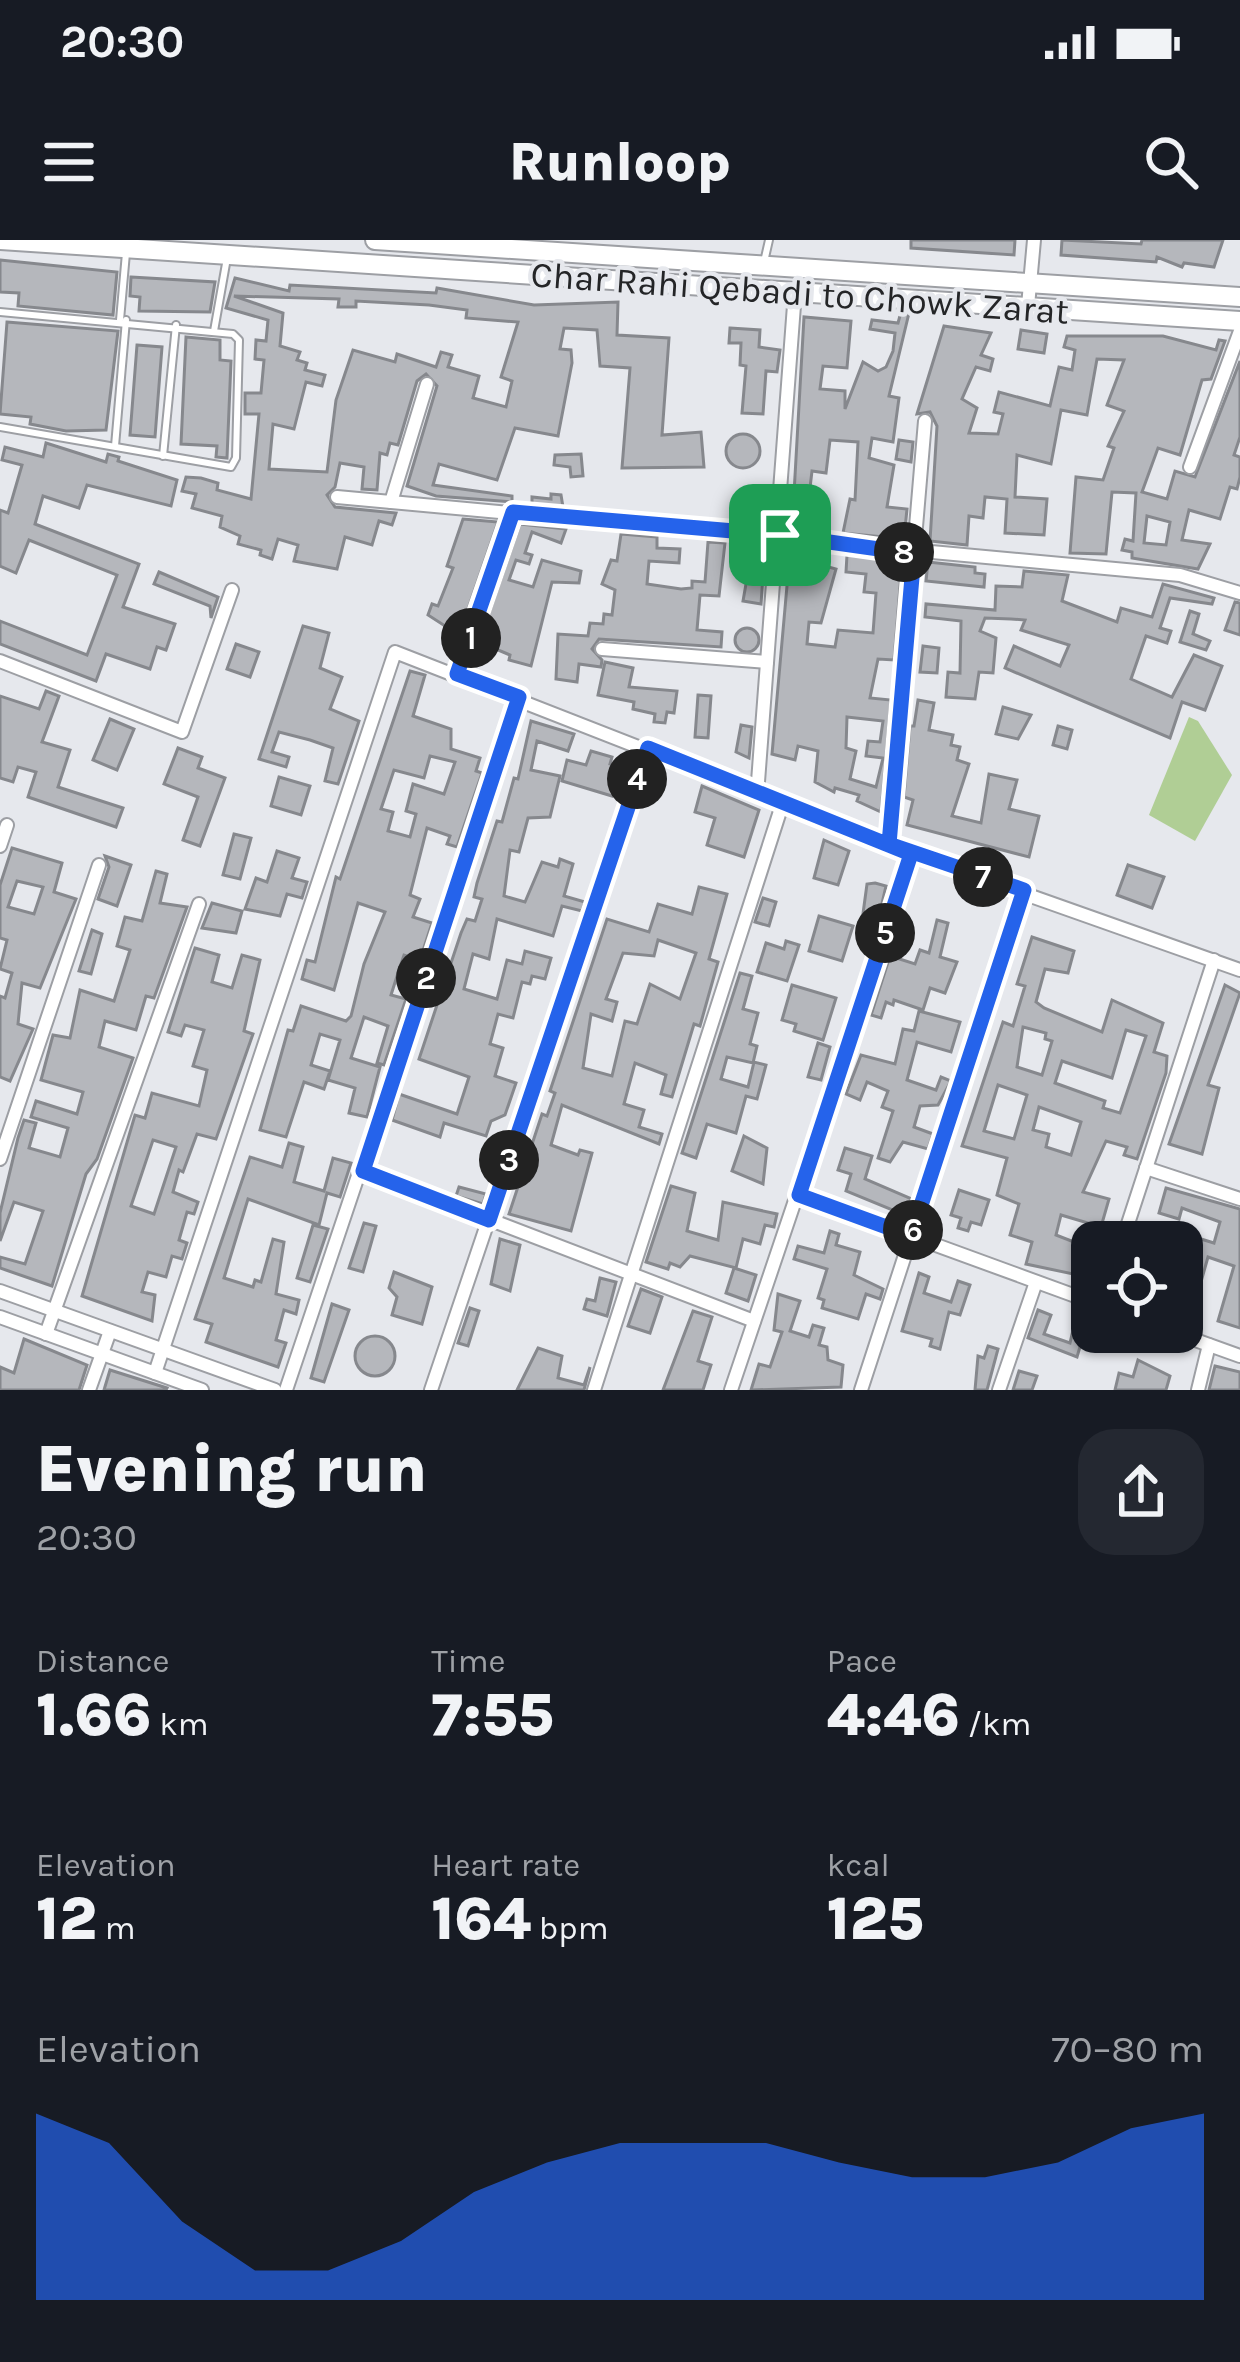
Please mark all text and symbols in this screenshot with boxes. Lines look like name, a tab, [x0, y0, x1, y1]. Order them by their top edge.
text: 20:30	[60, 16, 184, 68]
icon: menu	[36, 129, 102, 195]
icon: search	[1138, 129, 1204, 195]
text: Runloop	[509, 130, 731, 194]
street label: Char Rahi Qebadi to Chowk Zarat	[529, 253, 1070, 333]
pin	[729, 484, 831, 586]
icon: arrive	[747, 502, 813, 568]
pin: 8	[874, 522, 934, 582]
text: 8	[893, 533, 915, 571]
pin: 1	[441, 608, 501, 668]
text: 1	[465, 619, 477, 657]
pin: 4	[607, 749, 667, 809]
text: 4	[627, 760, 647, 798]
pin: 7	[953, 847, 1013, 907]
text: 7	[975, 858, 991, 896]
pin: 5	[855, 903, 915, 963]
text: 5	[875, 914, 895, 952]
pin: 2	[396, 948, 456, 1008]
text: 2	[416, 959, 436, 997]
pin: 3	[479, 1130, 539, 1190]
text: 3	[499, 1141, 519, 1179]
pin: 6	[883, 1200, 943, 1260]
text: 6	[903, 1211, 923, 1249]
map controls	[1071, 1221, 1203, 1353]
button: locate	[1071, 1221, 1203, 1353]
button: share	[1078, 1429, 1204, 1555]
text: Evening run	[36, 1430, 427, 1508]
text: 20:30	[36, 1514, 137, 1560]
text: Distance	[36, 1642, 169, 1680]
text: Time	[431, 1642, 506, 1680]
text: Pace	[827, 1642, 897, 1680]
text: 1.66	[36, 1680, 151, 1750]
text: 7:55	[431, 1680, 554, 1750]
text: 4:46	[827, 1680, 960, 1750]
text: km	[151, 1705, 209, 1743]
text: /km	[960, 1705, 1031, 1743]
text: Elevation	[36, 1846, 176, 1884]
text: Heart rate	[431, 1846, 580, 1884]
text: kcal	[827, 1846, 890, 1884]
text: 12	[36, 1884, 97, 1954]
text: 164	[431, 1884, 531, 1954]
text: 125	[827, 1884, 924, 1954]
text: m	[97, 1909, 136, 1947]
text: bpm	[531, 1909, 609, 1947]
text: Elevation	[36, 2026, 201, 2072]
text: 70–80 m	[1051, 2026, 1204, 2072]

